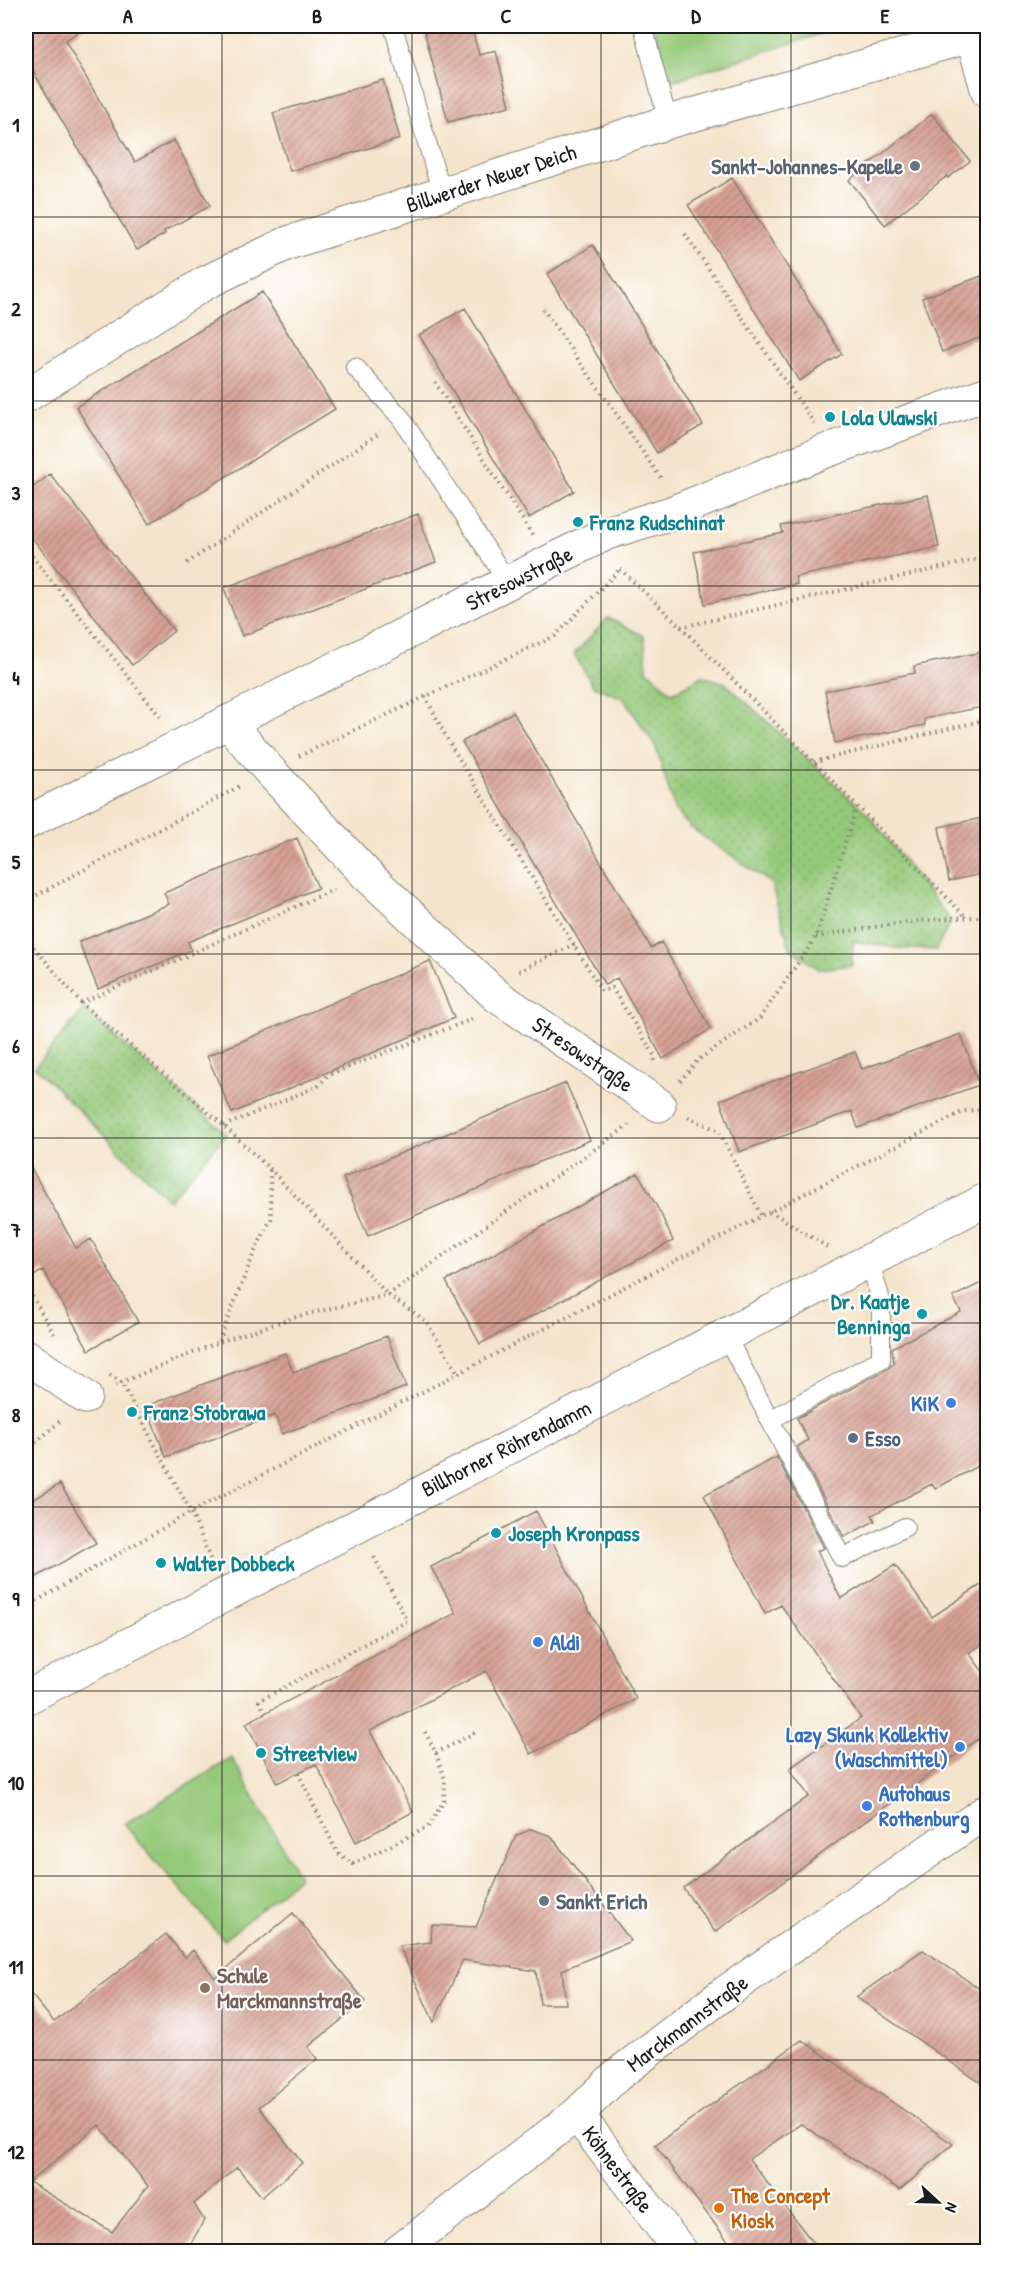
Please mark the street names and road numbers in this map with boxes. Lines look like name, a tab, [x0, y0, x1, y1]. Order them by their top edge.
street label: Billwerder Neuer Deich	[402, 136, 580, 220]
street label: Stresowstraße	[461, 538, 578, 618]
street label: Stresowstraße	[527, 1009, 640, 1099]
street label: Billhorner Röhrendamm	[416, 1392, 596, 1504]
street label: Marckmannstraße	[620, 1967, 754, 2079]
street label: Köhnestraße	[575, 2119, 661, 2219]

